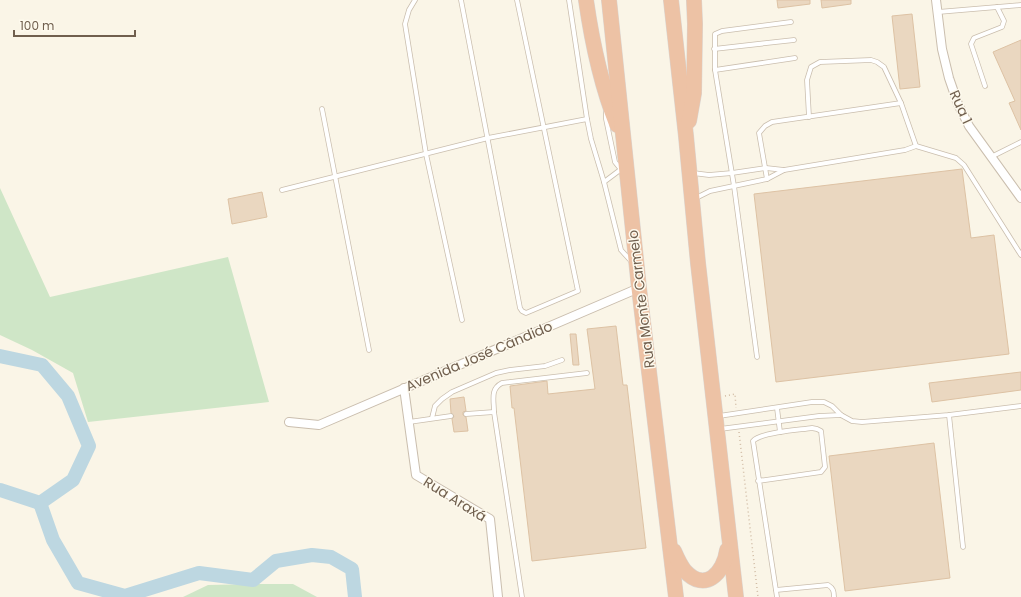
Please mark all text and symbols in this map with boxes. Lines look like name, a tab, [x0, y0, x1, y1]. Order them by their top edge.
scale bar	[14, 12, 135, 38]
text: 100 m	[20, 17, 54, 34]
street label: Rua 1	[945, 87, 977, 127]
street label: Rua Monte Carmelo	[623, 229, 659, 369]
street label: Avenida José Cândido	[403, 316, 556, 396]
street label: Rua Araxá	[420, 472, 490, 526]

